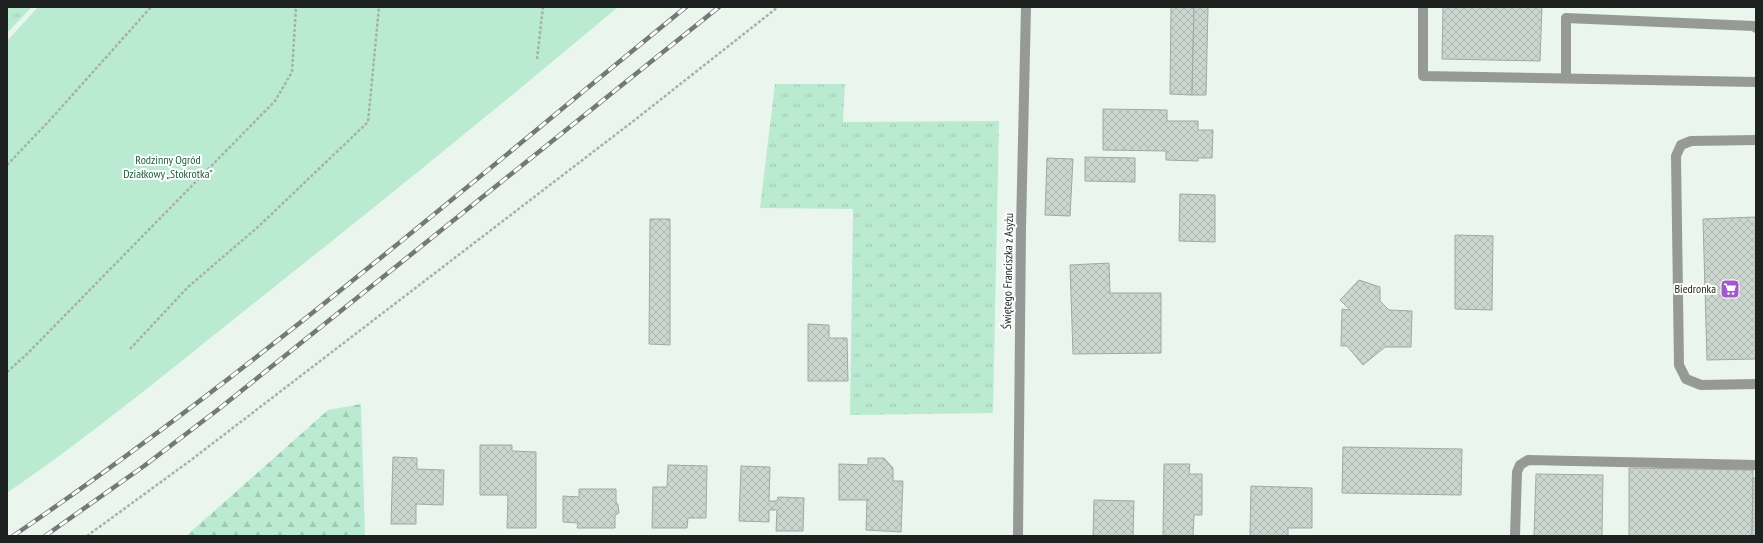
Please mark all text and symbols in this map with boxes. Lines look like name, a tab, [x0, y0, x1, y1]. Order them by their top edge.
park label: Rodzinny Ogród Działkowy „Stokrotka”	[123, 152, 213, 181]
street label: Świętego Franciszka z Asyżu	[999, 213, 1016, 329]
supermarket icon: Biedronka	[1719, 278, 1741, 300]
place label: Biedronka	[1674, 281, 1716, 296]

